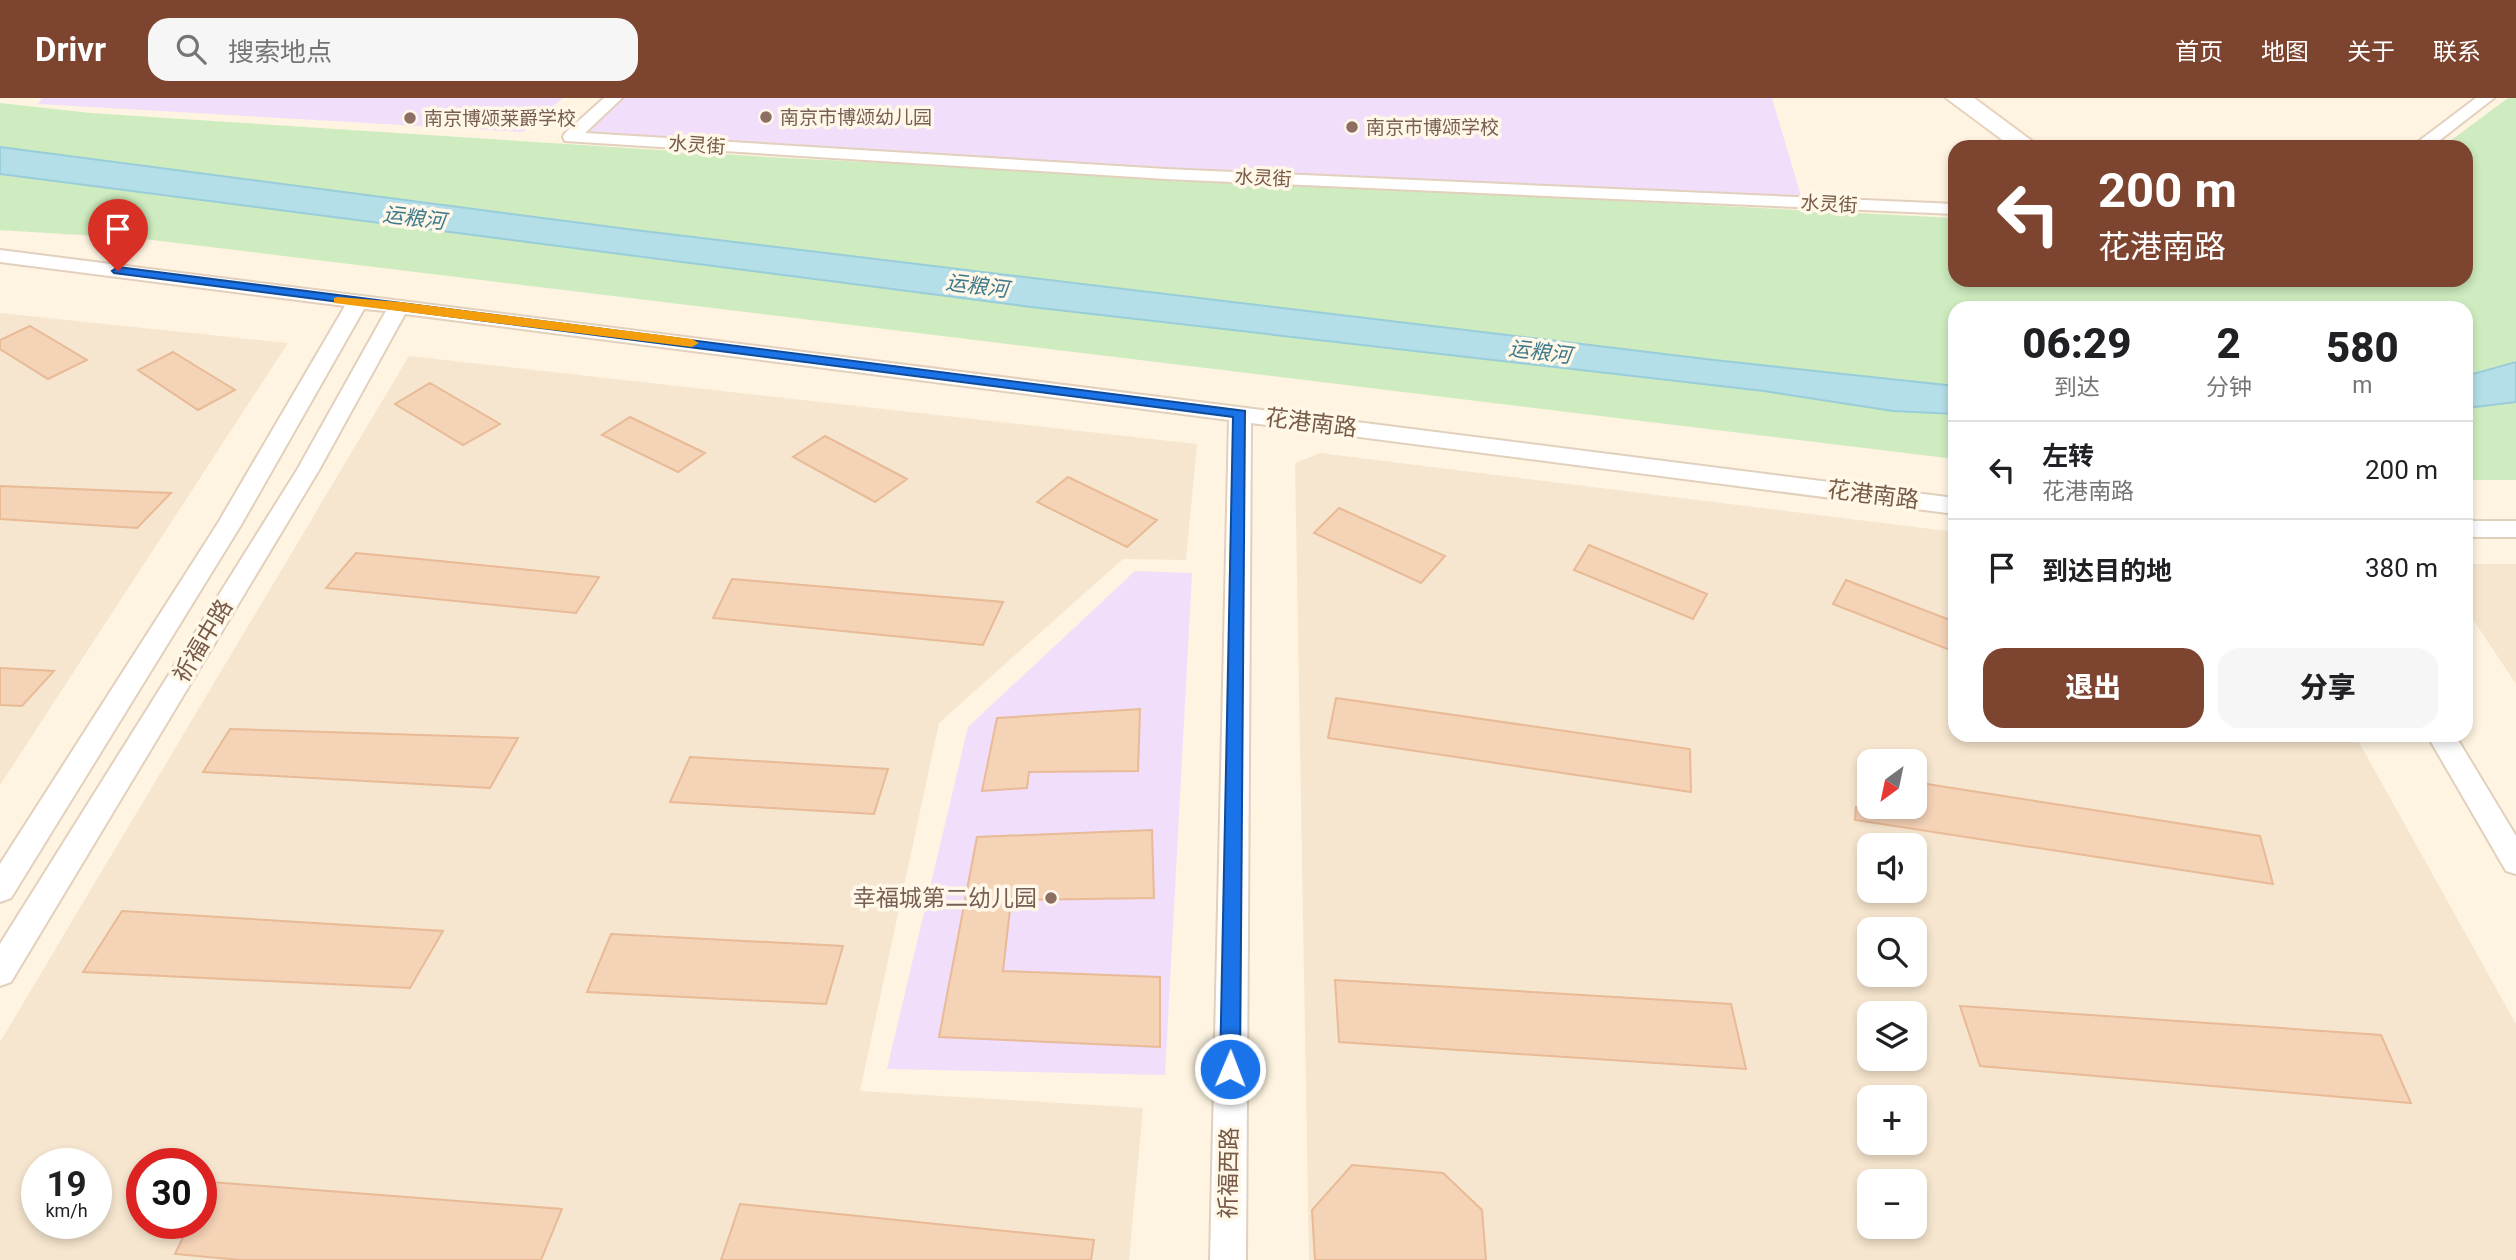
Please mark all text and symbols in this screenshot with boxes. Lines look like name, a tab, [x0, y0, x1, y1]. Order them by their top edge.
search box	[148, 18, 638, 81]
text: Drivr	[35, 30, 106, 69]
icon: search	[172, 30, 210, 68]
text: 搜索地点	[228, 37, 332, 67]
text: 首页	[2175, 38, 2223, 66]
text: 地图	[2261, 38, 2309, 66]
text: 关于	[2347, 38, 2395, 66]
text: 联系	[2433, 38, 2481, 66]
place label: 南京市博颂幼儿园	[780, 106, 932, 129]
place label: 南京博颂莱爵学校	[424, 107, 576, 130]
marker: 南京市博颂幼儿园	[758, 109, 774, 125]
marker: 南京博颂莱爵学校	[402, 110, 418, 126]
place label: 南京市博颂学校	[1366, 116, 1499, 139]
marker: 南京市博颂学校	[1344, 119, 1360, 135]
street label: 水灵街	[668, 132, 726, 158]
text: 200 m	[2098, 162, 2237, 219]
street label: 水灵街	[1234, 165, 1292, 191]
icon: left	[1983, 168, 2074, 259]
street label: 水灵街	[1800, 191, 1858, 217]
pin	[88, 199, 148, 271]
water label: 运粮河	[381, 202, 451, 234]
icon: arrive	[99, 210, 137, 248]
text: 花港南路	[2098, 228, 2226, 266]
water label: 运粮河	[944, 270, 1014, 302]
text: 06:29	[2022, 319, 2131, 368]
text: 2	[2217, 319, 2241, 368]
text: 580	[2326, 323, 2399, 372]
water label: 运粮河	[1507, 336, 1577, 368]
text: m	[2352, 372, 2372, 399]
text: 到达	[2054, 374, 2100, 401]
text: 分钟	[2206, 374, 2252, 401]
street label: 花港南路	[1264, 404, 1358, 442]
text: 左转	[2042, 441, 2094, 471]
icon: left	[1983, 451, 2021, 489]
text: 200 m	[2365, 455, 2438, 485]
street label: 花港南路	[1826, 476, 1920, 514]
text: 花港南路	[2042, 478, 2134, 505]
icon: arrive	[1983, 549, 2021, 587]
text: 380 m	[2365, 553, 2438, 583]
text: 到达目的地	[2042, 556, 2172, 586]
street label: 祈福中路	[168, 595, 238, 687]
button: 退出	[1983, 648, 2204, 728]
button: 分享	[2218, 648, 2438, 728]
north arrow	[1857, 749, 1927, 819]
map controls	[1857, 749, 1927, 1239]
button: sound	[1857, 833, 1927, 903]
place label: 幸福城第二幼儿园	[853, 885, 1037, 912]
marker: 幸福城第二幼儿园	[1043, 890, 1059, 906]
button: search	[1857, 917, 1927, 987]
button: layers	[1857, 1001, 1927, 1071]
position arrow	[1193, 1032, 1267, 1106]
button: +	[1857, 1085, 1927, 1155]
street label: 祈福西路	[1215, 1127, 1243, 1219]
speed limit sign: 30	[126, 1148, 217, 1239]
text: 19	[46, 1164, 87, 1205]
button: −	[1857, 1169, 1927, 1239]
text: km/h	[45, 1200, 88, 1221]

